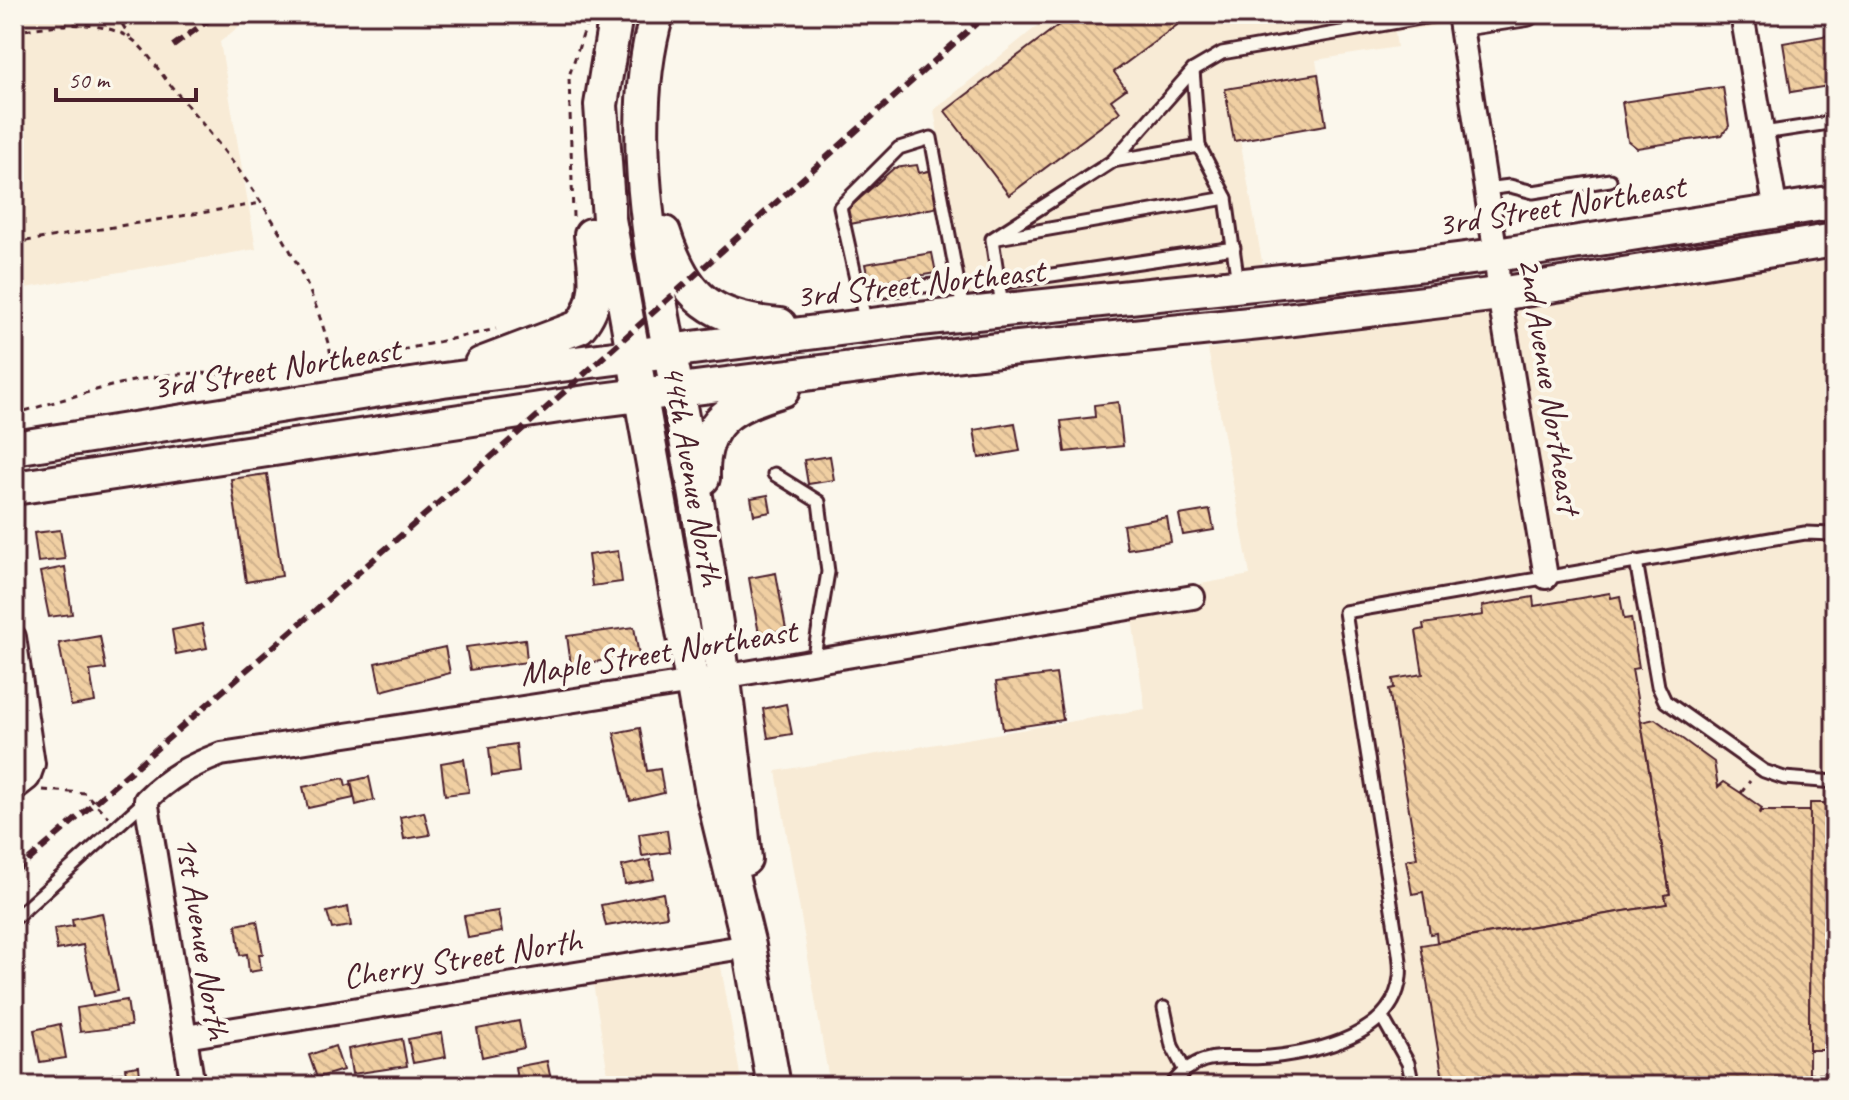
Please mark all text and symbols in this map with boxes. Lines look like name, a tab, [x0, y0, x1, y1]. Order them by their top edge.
scale bar	[56, 52, 196, 102]
text: 50 m	[68, 65, 111, 95]
street label: 3rd Street Northeast	[1434, 164, 1691, 246]
street label: 3rd Street Northeast	[794, 248, 1050, 317]
street label: 2nd Avenue Northeast	[1509, 254, 1592, 521]
street label: 3rd Street Northeast	[149, 327, 406, 409]
street label: 44th Avenue North	[652, 361, 734, 591]
street label: Maple Street Northeast	[517, 608, 803, 695]
street label: 1st Avenue North	[166, 834, 241, 1045]
street label: Cherry Street North	[340, 918, 586, 998]

